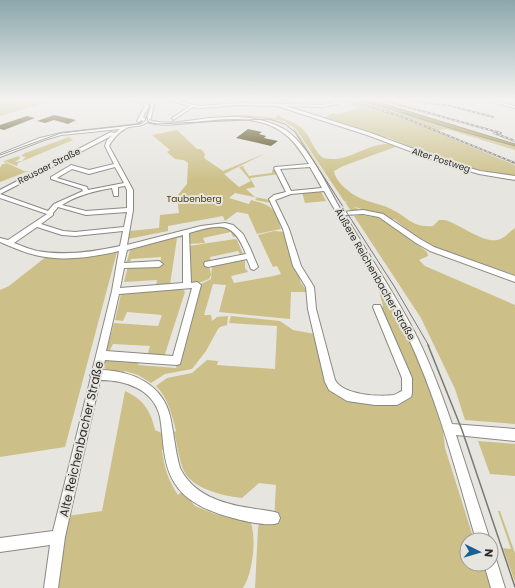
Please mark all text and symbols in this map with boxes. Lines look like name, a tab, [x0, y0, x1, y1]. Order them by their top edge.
street label: Reusaer Straße	[16, 145, 83, 187]
street label: Alter Postweg	[410, 145, 472, 175]
park label: Taubenberg	[166, 193, 222, 205]
street label: Äußere Reichenbacher Straße	[331, 205, 419, 343]
street label: Alte Reichenbacher Straße	[55, 359, 107, 519]
north arrow	[459, 532, 499, 572]
text: N	[481, 548, 497, 558]

